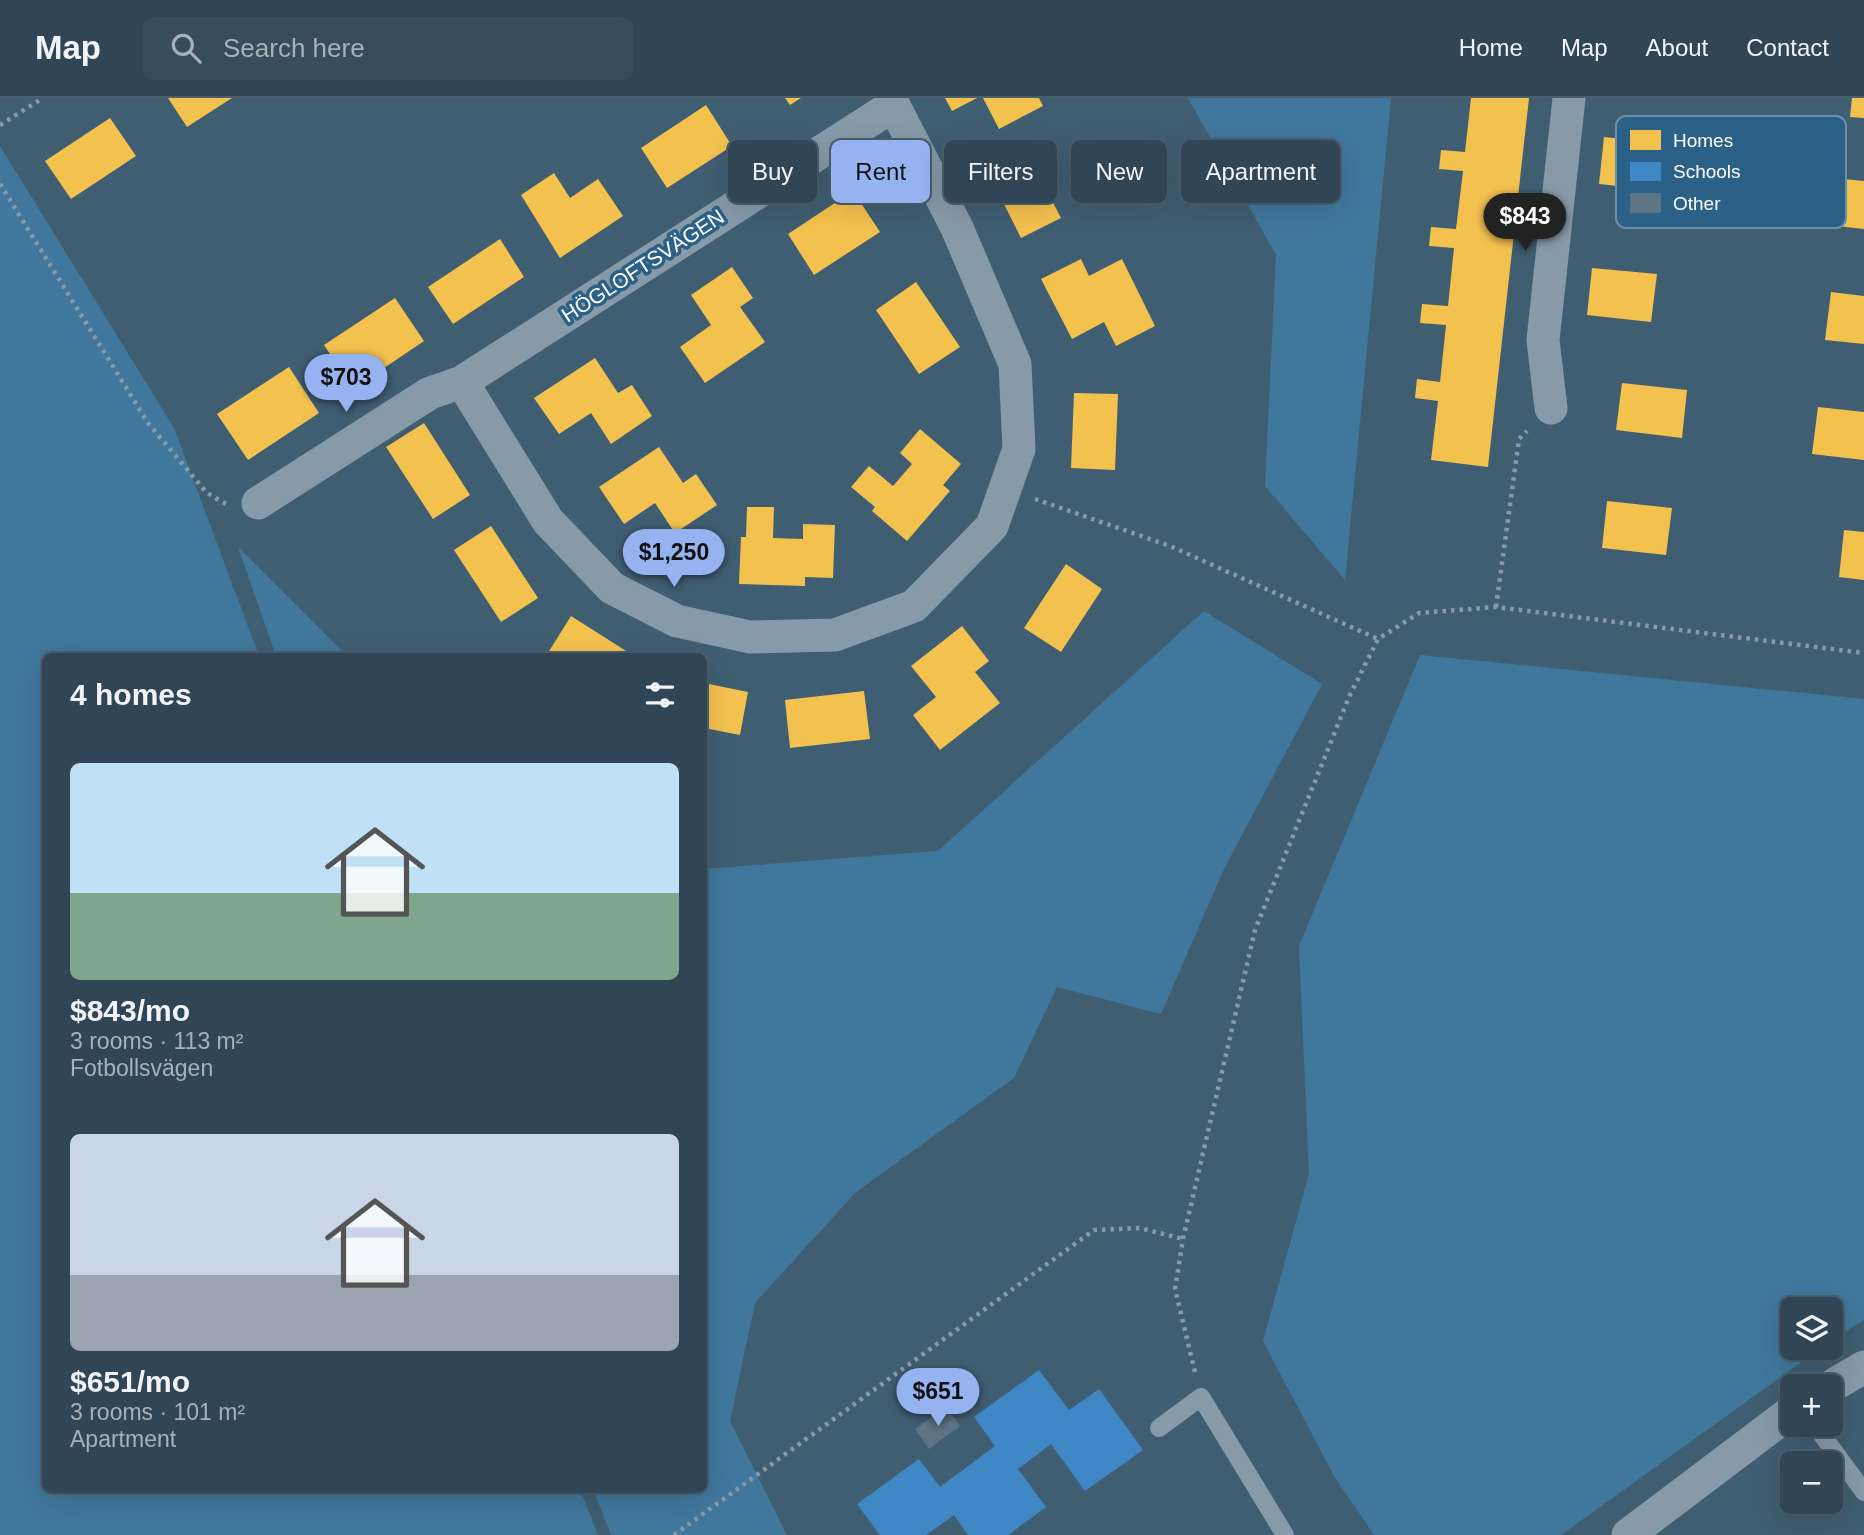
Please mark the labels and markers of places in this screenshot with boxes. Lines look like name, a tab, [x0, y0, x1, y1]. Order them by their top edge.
pin: $843	[1484, 194, 1566, 253]
pin: $703	[305, 354, 387, 414]
pin: $1,250	[617, 530, 731, 589]
pin: $651	[897, 1368, 979, 1428]

